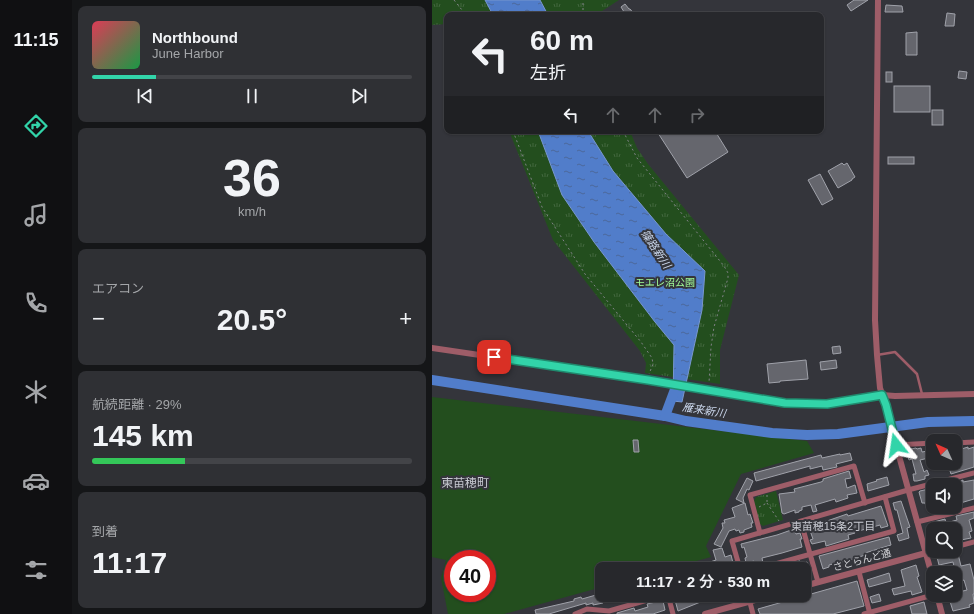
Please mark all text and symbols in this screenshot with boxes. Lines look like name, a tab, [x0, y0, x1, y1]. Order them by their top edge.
text: 60 m	[530, 25, 594, 56]
icon: left	[464, 28, 516, 80]
text: Northbound	[152, 29, 238, 46]
text: 11:15	[13, 30, 59, 50]
text: June Harbor	[152, 46, 224, 61]
text: 左折	[530, 63, 566, 83]
icon: previous	[134, 85, 156, 107]
icon: pause	[241, 85, 263, 107]
icon: next	[348, 85, 370, 107]
icon: left	[560, 104, 582, 126]
icon: ahead	[602, 104, 624, 126]
icon: ahead	[644, 104, 666, 126]
icon: right	[686, 104, 708, 126]
icon: directions	[22, 112, 50, 140]
text: 36	[223, 149, 281, 207]
icon: music	[22, 201, 50, 229]
text: km/h	[238, 204, 266, 219]
water label: 篠路新川	[639, 227, 674, 271]
park label: モエレ沼公園	[635, 277, 695, 288]
text: エアコン	[92, 281, 144, 296]
icon: phone	[22, 289, 50, 317]
text: 20.5°	[217, 303, 287, 336]
text: −	[92, 306, 105, 331]
text: +	[399, 306, 412, 331]
pin	[477, 340, 511, 374]
icon: arrive	[483, 346, 505, 368]
icon: climate	[22, 378, 50, 406]
text: 航続距離 · 29%	[92, 397, 182, 412]
water label: 雁来新川	[681, 401, 728, 420]
text: 145 km	[92, 419, 194, 452]
position arrow	[875, 424, 917, 466]
north arrow	[926, 434, 962, 470]
map controls	[926, 434, 962, 602]
icon: car	[22, 467, 50, 495]
district label: 東苗穂町	[441, 476, 489, 490]
button: sound	[926, 478, 962, 514]
district label: 東苗穂15条2丁目	[791, 520, 875, 532]
button: search	[926, 522, 962, 558]
text: 到着	[92, 524, 118, 539]
text: 11:17	[92, 546, 167, 579]
street label: さとらんど通	[832, 547, 892, 573]
speed limit sign: 40	[444, 550, 496, 602]
icon: filters	[22, 556, 50, 584]
button: layers	[926, 566, 962, 602]
text: 11:17 · 2 分 · 530 m	[636, 573, 770, 590]

